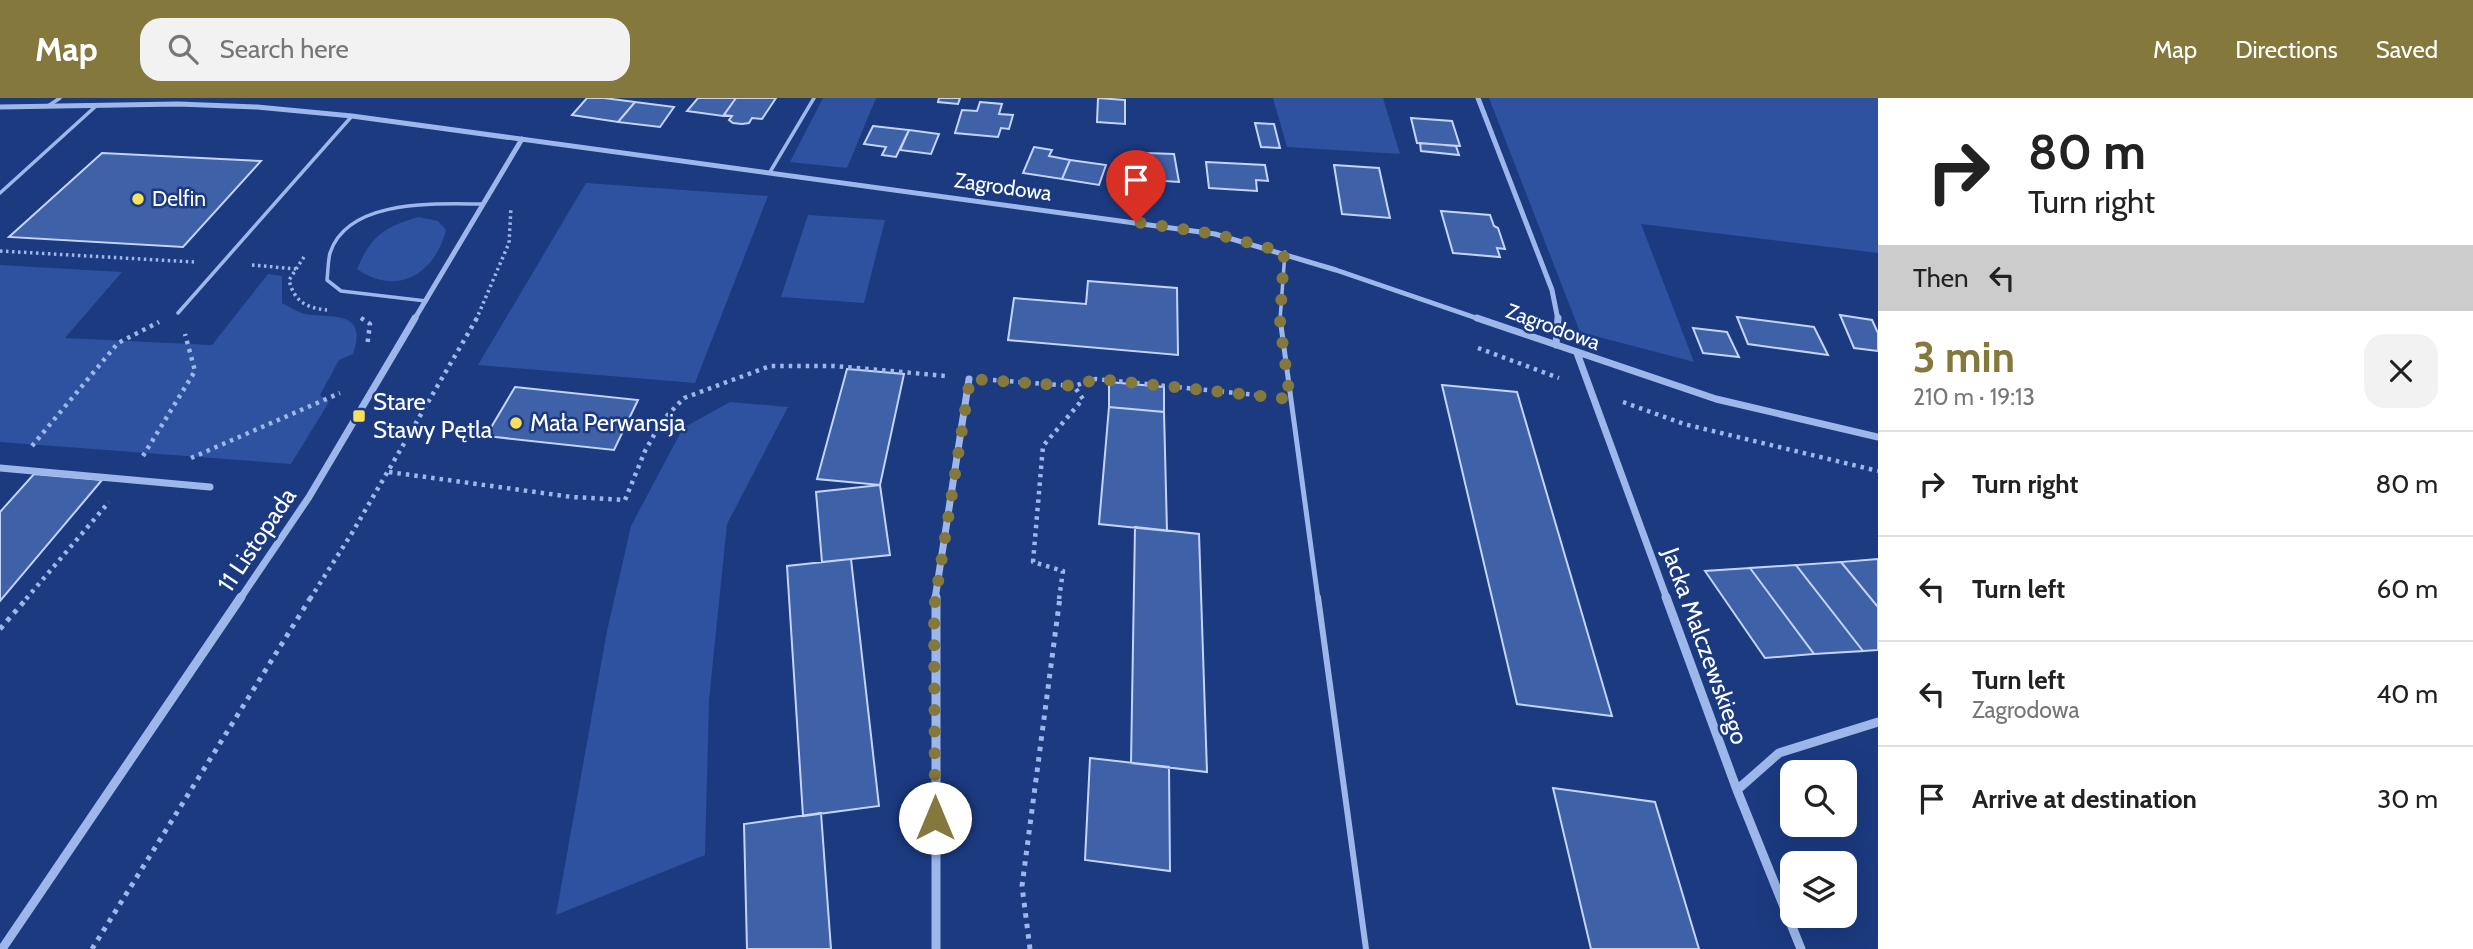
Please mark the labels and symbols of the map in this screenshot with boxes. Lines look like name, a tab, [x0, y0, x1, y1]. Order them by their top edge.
pin	[1106, 150, 1166, 222]
street label: Zagrodowa	[953, 167, 1053, 206]
place label: Delfin	[152, 186, 206, 211]
marker: Delfin	[130, 191, 146, 207]
street label: Zagrodowa	[1503, 298, 1604, 355]
place label: Stare Stawy Pętla	[373, 387, 493, 444]
marker: Stare Stawy Pętla	[351, 408, 367, 424]
place label: Mała Perwansja	[530, 408, 686, 437]
marker: Mała Perwansja	[508, 415, 524, 431]
street label: 11 Listopada	[211, 482, 302, 597]
street label: Jacka Malczewskiego	[1656, 543, 1755, 748]
position arrow	[898, 781, 972, 855]

